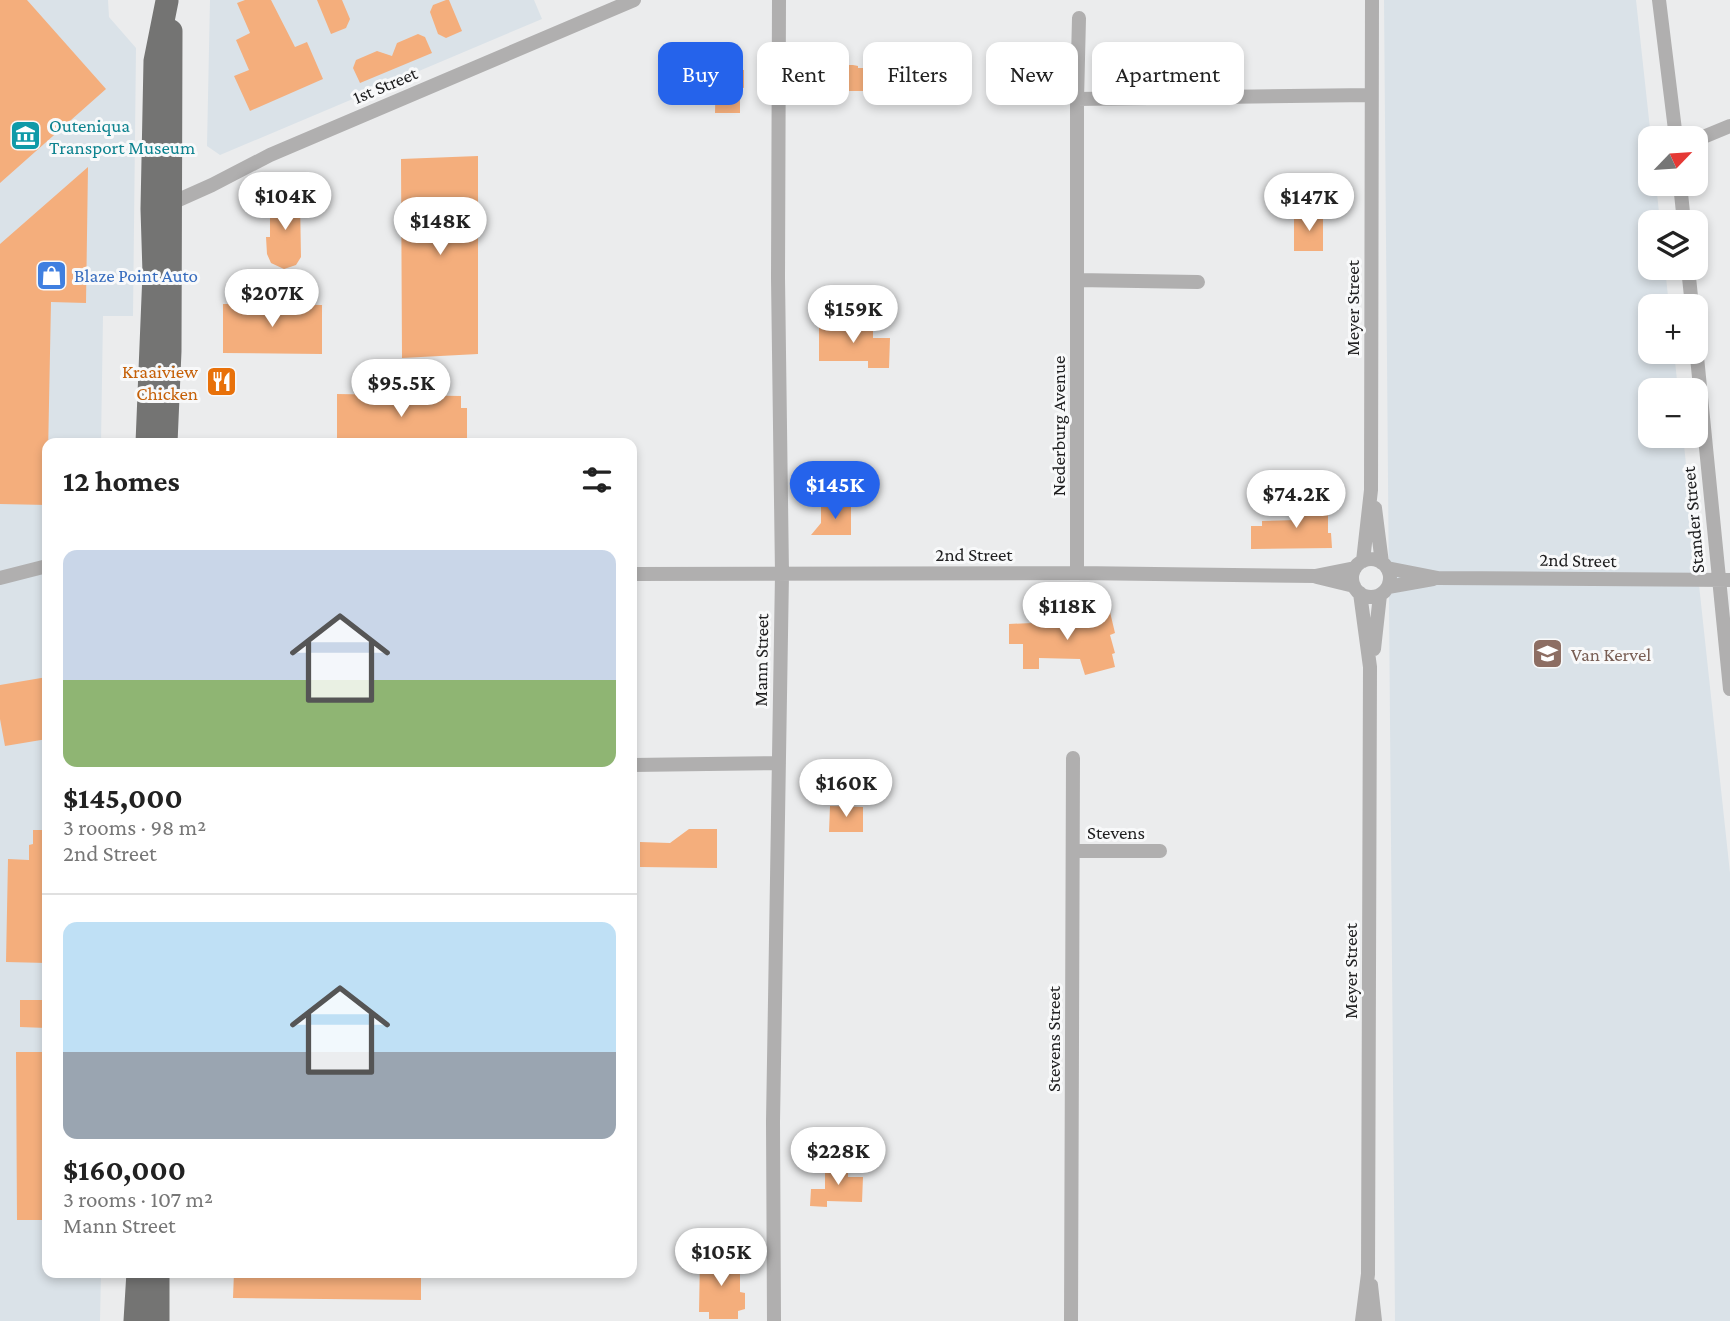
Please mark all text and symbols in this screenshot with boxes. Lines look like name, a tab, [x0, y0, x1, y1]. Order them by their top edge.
chip: Buy	[658, 42, 743, 105]
chip: Rent	[757, 42, 849, 105]
chip: Filters	[863, 42, 972, 105]
chip: New	[986, 42, 1078, 105]
chip: Apartment	[1092, 42, 1244, 105]
street label: 1st Street	[350, 62, 421, 108]
place label: Outeniqua Transport Museum	[49, 115, 195, 158]
museum icon: Outeniqua Transport Museum	[9, 119, 43, 153]
north arrow	[1638, 126, 1708, 196]
map controls	[1638, 126, 1708, 448]
pin: $104K	[236, 173, 334, 232]
pin: $147K	[1260, 174, 1358, 233]
text: $104K	[254, 182, 316, 208]
text: $147K	[1280, 183, 1338, 209]
pin: $148K	[391, 198, 489, 257]
text: $148K	[410, 207, 470, 233]
button: layers	[1638, 210, 1708, 280]
shop icon: Blaze Point Auto	[34, 258, 68, 292]
street label: Meyer Street	[1342, 259, 1363, 356]
place label: Blaze Point Auto	[74, 265, 198, 286]
pin: $207K	[223, 270, 321, 329]
text: $207K	[241, 279, 303, 305]
pin: $159K	[804, 286, 902, 345]
button: +	[1638, 294, 1708, 364]
text: $159K	[824, 295, 882, 321]
street label: Nederburg Avenue	[1048, 356, 1069, 496]
pin: $95.5K	[344, 360, 458, 419]
place label: Kraaiview Chicken	[122, 361, 198, 404]
restaurant icon: Kraaiview Chicken	[204, 365, 238, 399]
text: $95.5K	[367, 369, 435, 395]
button: −	[1638, 378, 1708, 448]
icon: filters	[578, 461, 616, 499]
pin: $145K	[786, 462, 884, 521]
text: 12 homes	[63, 464, 180, 497]
street label: Stander Street	[1678, 465, 1708, 574]
pin: $74.2K	[1239, 470, 1353, 530]
text: $145K	[806, 471, 864, 497]
text: $74.2K	[1263, 480, 1329, 506]
street label: 2nd Street	[935, 544, 1013, 565]
street label: 2nd Street	[1539, 549, 1618, 571]
pin: $118K	[1018, 582, 1116, 642]
text: $118K	[1039, 592, 1095, 618]
icon: home	[277, 595, 403, 721]
street label: Mann Street	[750, 613, 772, 707]
school or university icon: Van Kervel	[1531, 637, 1565, 671]
place label: Van Kervel	[1571, 644, 1651, 665]
pin: $160K	[797, 760, 895, 819]
text: $160K	[815, 769, 877, 795]
text: $145,000	[63, 781, 183, 814]
text: 3 rooms · 98 m²	[63, 814, 206, 840]
street label: Stevens	[1087, 822, 1145, 843]
text: 2nd Street	[63, 840, 157, 866]
street label: Meyer Street	[1340, 922, 1361, 1019]
icon: home	[277, 967, 403, 1093]
street label: Stevens Street	[1043, 985, 1064, 1092]
pin: $228K	[789, 1128, 887, 1187]
text: $228K	[807, 1137, 869, 1163]
text: $160,000	[63, 1153, 186, 1186]
text: 3 rooms · 107 m²	[63, 1186, 213, 1212]
text: Mann Street	[63, 1212, 176, 1238]
pin: $105K	[672, 1228, 770, 1288]
text: $105K	[691, 1238, 751, 1264]

